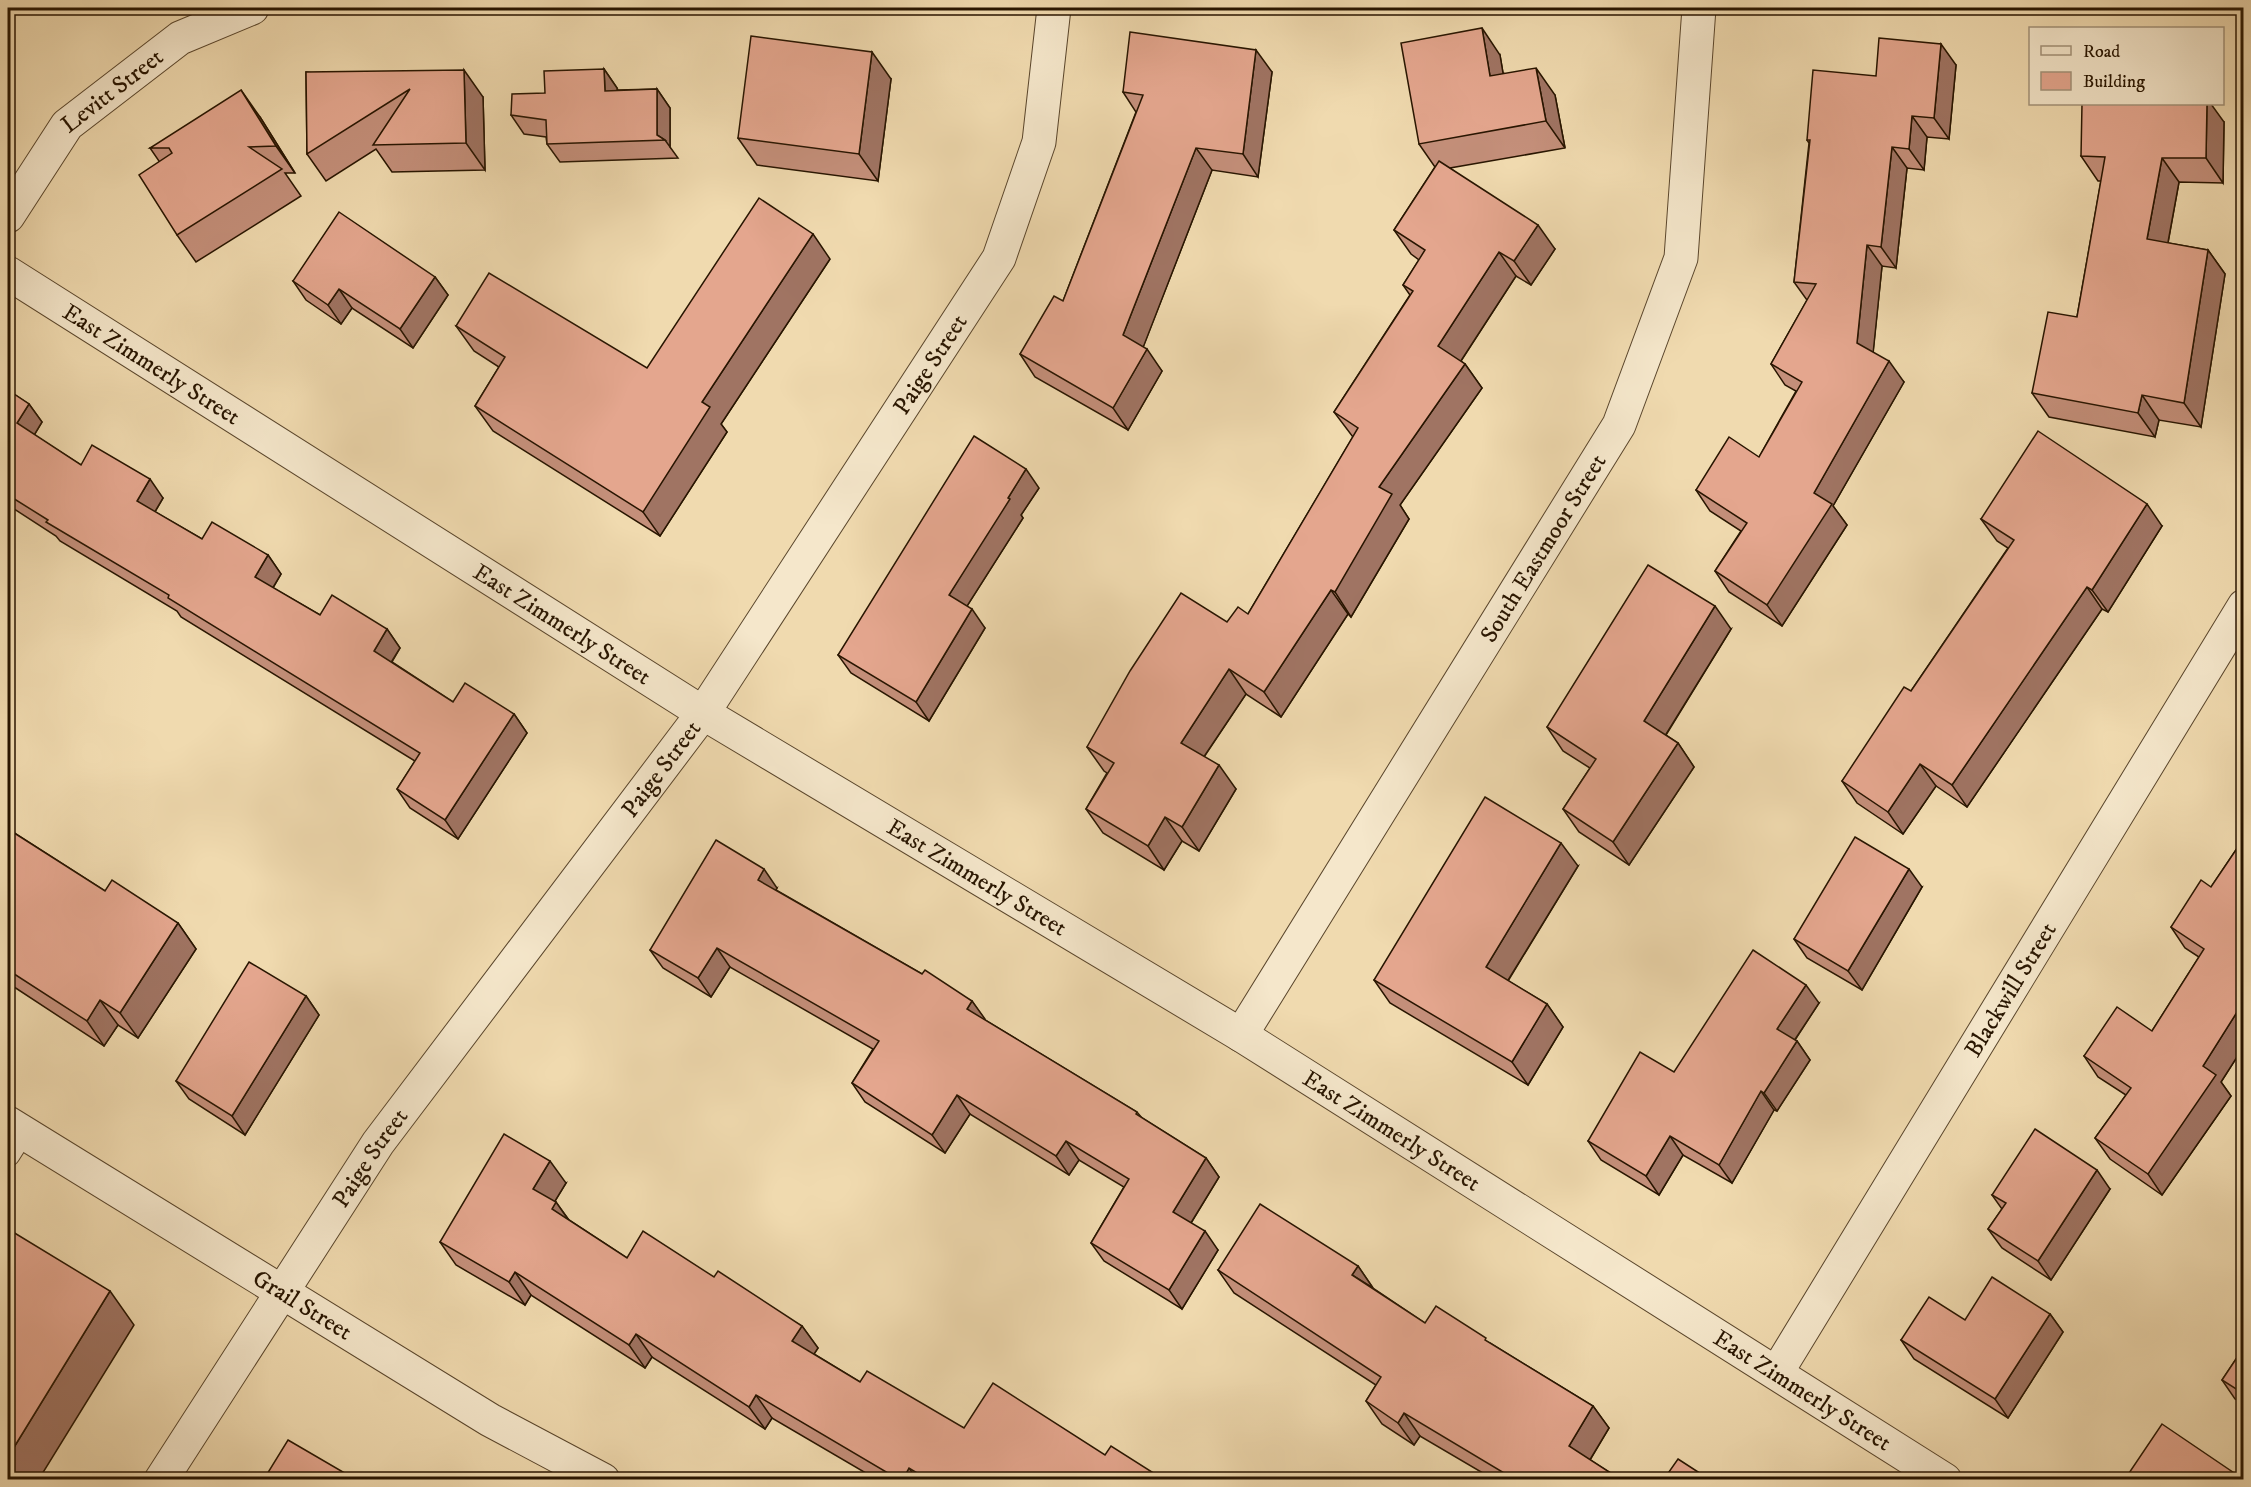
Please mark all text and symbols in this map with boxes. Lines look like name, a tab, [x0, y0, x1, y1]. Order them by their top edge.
legend	[2029, 27, 2224, 105]
text: Road	[2083, 41, 2120, 63]
street label: Levitt Street	[55, 42, 170, 140]
text: Building	[2083, 71, 2145, 93]
street label: East Zimmerly Street	[57, 297, 246, 432]
street label: Paige Street	[887, 309, 975, 421]
street label: South Eastmoor Street	[1474, 448, 1614, 648]
street label: East Zimmerly Street	[467, 557, 656, 692]
street label: Paige Street	[615, 715, 708, 824]
street label: East Zimmerly Street	[881, 812, 1072, 943]
street label: Blackwill Street	[1959, 917, 2064, 1063]
street label: East Zimmerly Street	[1297, 1064, 1486, 1199]
street label: Paige Street	[326, 1102, 415, 1214]
street label: Grail Street	[247, 1263, 358, 1347]
street label: East Zimmerly Street	[1708, 1323, 1897, 1458]

